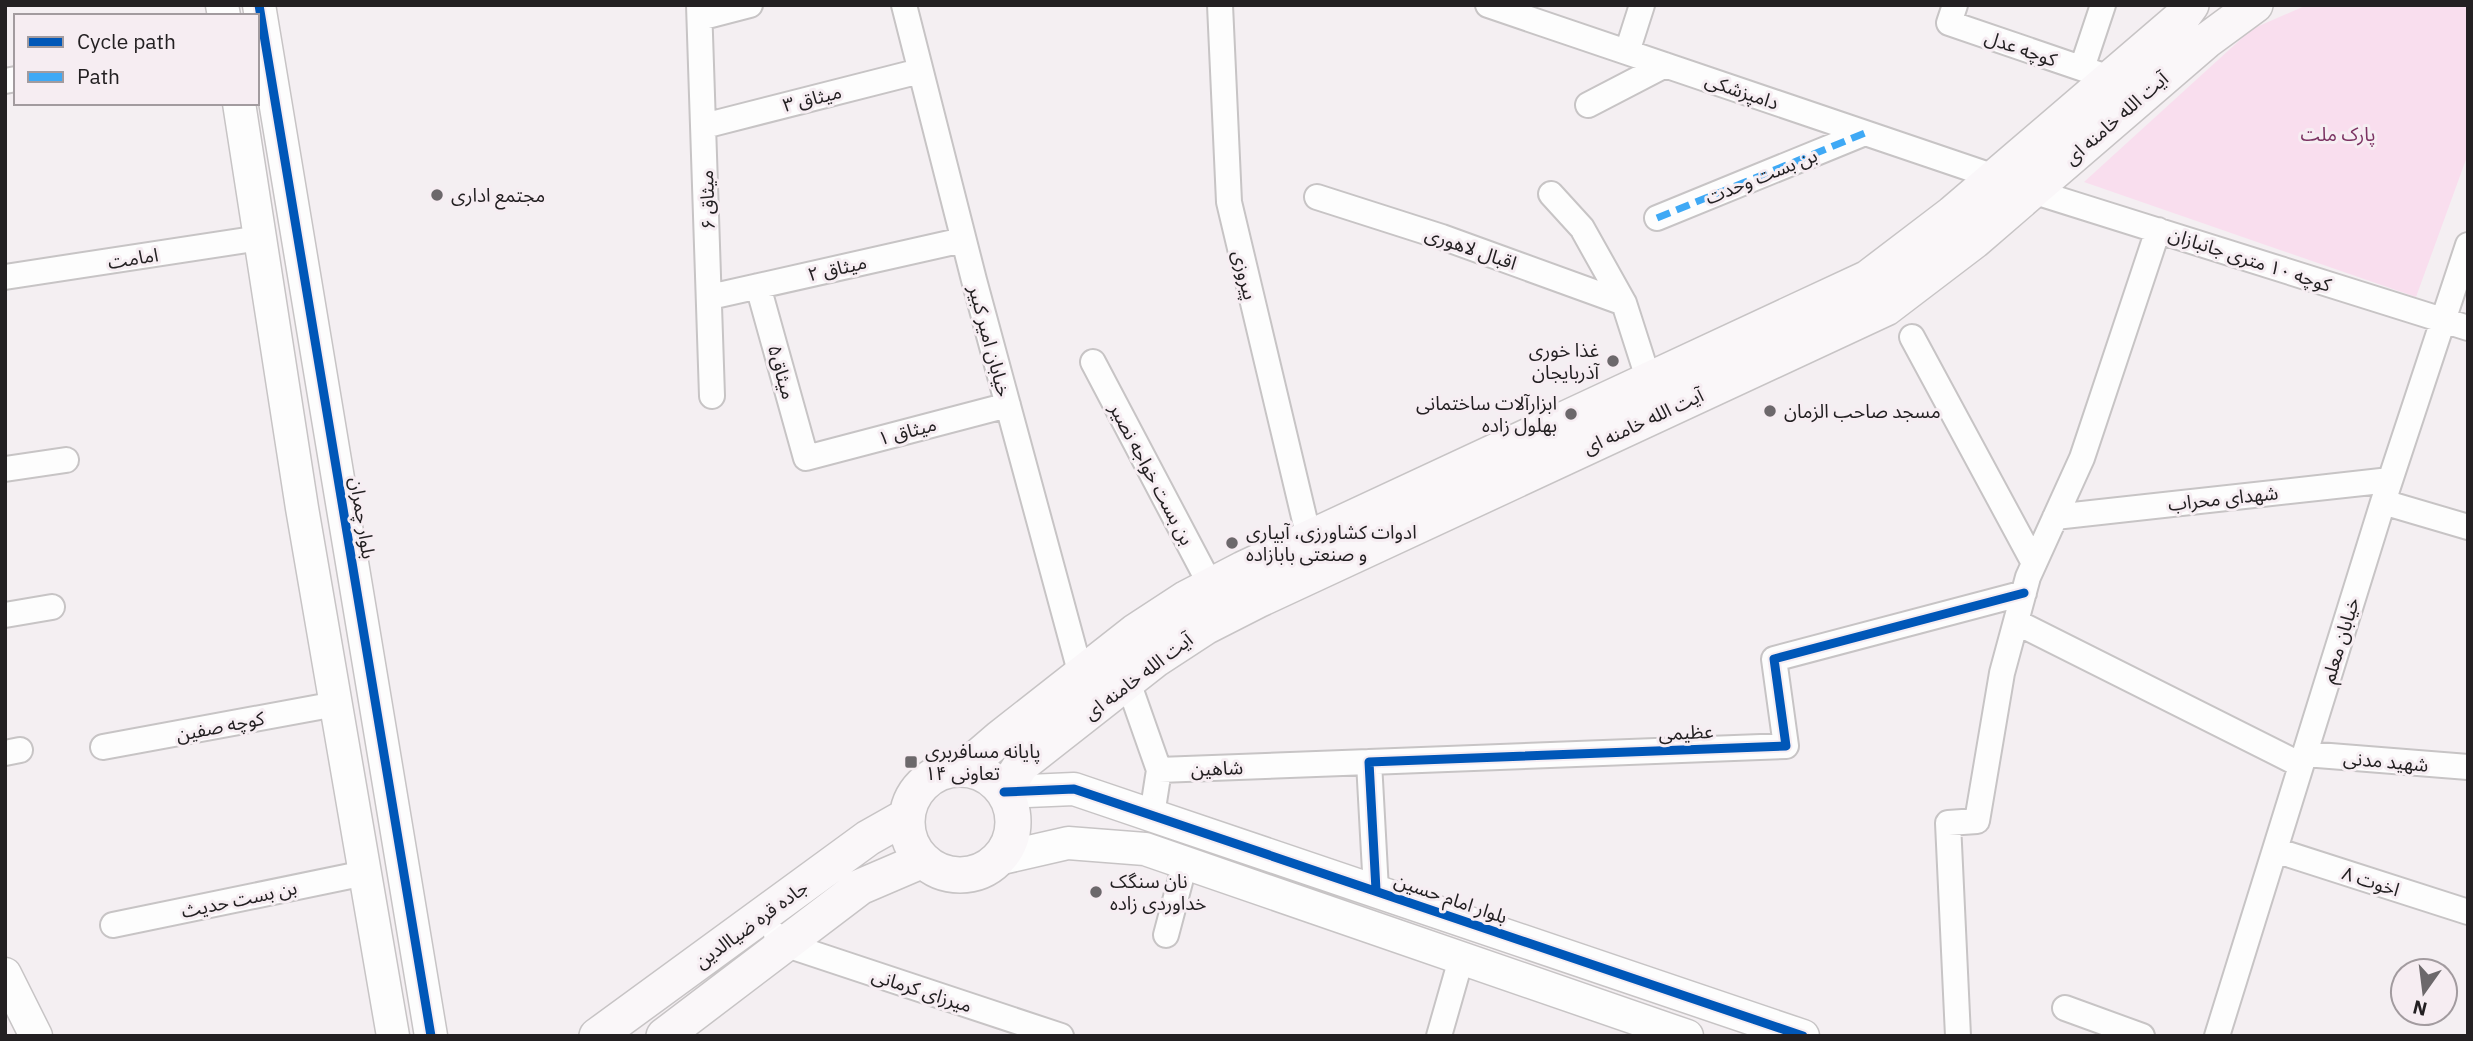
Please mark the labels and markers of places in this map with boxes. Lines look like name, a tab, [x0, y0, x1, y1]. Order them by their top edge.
place label: مجتمع اداری	[451, 183, 545, 210]
marker: مجتمع اداری	[429, 187, 445, 203]
place label: غذا خوری آذربایجان	[1529, 338, 1600, 384]
marker: غذا خوری آذربایجان	[1605, 353, 1621, 369]
place label: ابزارآلات ساختمانی بهلول زاده	[1416, 391, 1557, 437]
place label: مسجد صاحب الزمان	[1784, 399, 1941, 423]
marker: مسجد صاحب الزمان	[1762, 403, 1778, 419]
marker: ابزارآلات ساختمانی بهلول زاده	[1563, 406, 1579, 422]
place label: ادوات کشاورزی، آبیاری و صنعتی بابازاده	[1246, 520, 1417, 566]
marker: ادوات کشاورزی، آبیاری و صنعتی بابازاده	[1224, 535, 1240, 551]
place label: پایانه مسافربری تعاونی ۱۴	[925, 739, 1040, 785]
marker: پایانه مسافربری تعاونی ۱۴	[903, 754, 919, 770]
place label: نان سنگک خداوردی زاده	[1110, 869, 1206, 915]
marker: نان سنگک خداوردی زاده	[1088, 884, 1104, 900]

